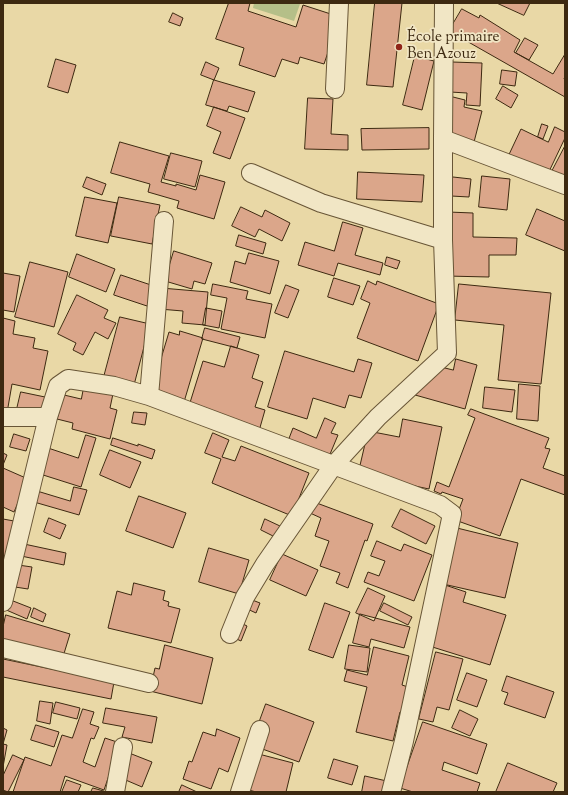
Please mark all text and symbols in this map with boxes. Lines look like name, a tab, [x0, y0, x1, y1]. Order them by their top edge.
place label: École primaire Ben Azouz	[407, 29, 500, 64]
marker: École primaire Ben Azouz	[394, 42, 404, 52]

